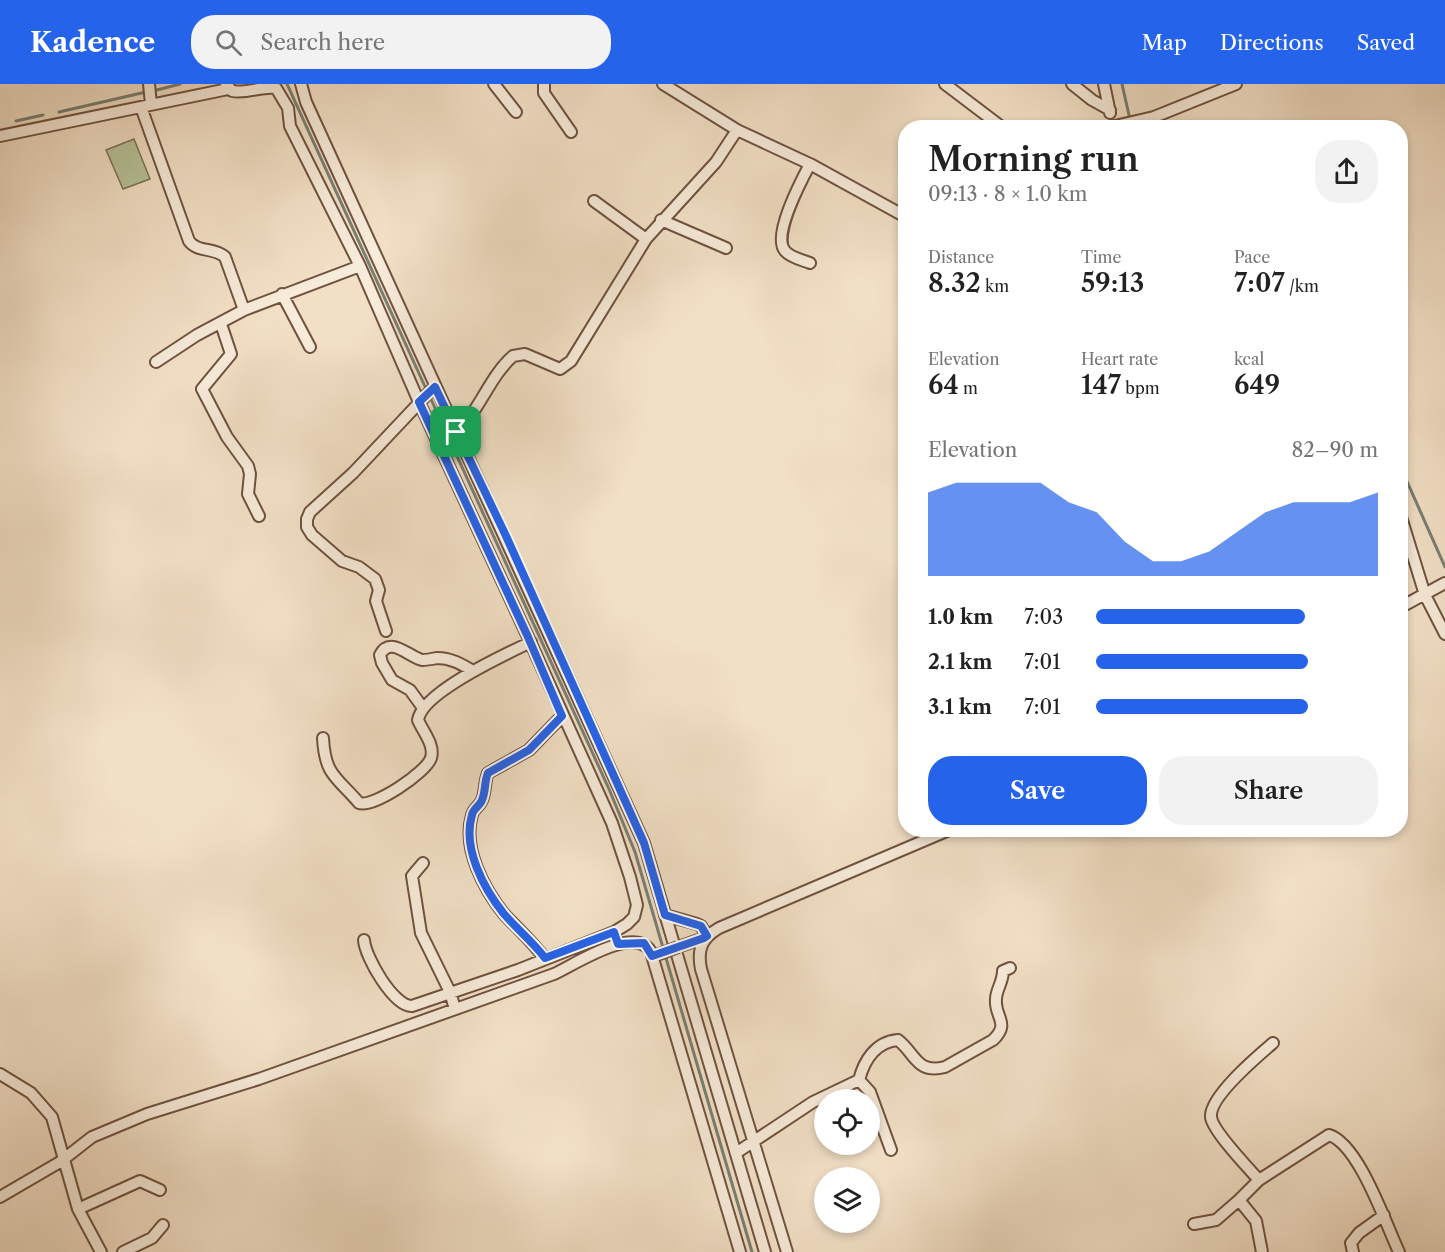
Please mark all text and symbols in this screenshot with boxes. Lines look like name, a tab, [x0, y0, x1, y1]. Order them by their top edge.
search box	[191, 15, 611, 69]
text: Kadence	[30, 25, 155, 59]
icon: search	[212, 26, 245, 59]
text: Search here	[260, 29, 385, 56]
text: Map	[1142, 30, 1187, 55]
text: Directions	[1220, 30, 1324, 55]
text: Saved	[1357, 30, 1415, 55]
text: Morning run	[928, 139, 1139, 180]
button: share	[1315, 140, 1378, 203]
text: 09:13 · 8 × 1.0 km	[928, 182, 1087, 206]
text: Distance	[928, 247, 994, 267]
text: Time	[1081, 247, 1121, 267]
text: Pace	[1234, 247, 1270, 267]
text: 8.32	[928, 267, 981, 299]
text: 59:13	[1081, 267, 1144, 299]
text: 7:07	[1234, 267, 1285, 299]
text: km	[981, 276, 1009, 296]
text: /km	[1285, 276, 1319, 296]
text: Elevation	[928, 349, 999, 369]
text: Heart rate	[1081, 349, 1158, 369]
text: kcal	[1234, 349, 1264, 369]
text: 64	[928, 369, 959, 401]
text: 147	[1081, 369, 1121, 401]
text: 649	[1234, 369, 1280, 401]
text: m	[959, 378, 978, 398]
text: bpm	[1121, 378, 1160, 398]
pin	[430, 406, 481, 457]
icon: arrive	[439, 415, 472, 448]
text: Elevation	[928, 438, 1017, 462]
text: 82–90 m	[1291, 438, 1378, 462]
text: 1.0 km	[928, 605, 993, 629]
text: 7:03	[1024, 605, 1063, 629]
text: 2.1 km	[928, 650, 992, 674]
text: 7:01	[1024, 650, 1061, 674]
text: 3.1 km	[928, 695, 992, 719]
text: 7:01	[1024, 695, 1061, 719]
button: Save	[928, 756, 1147, 825]
button: Share	[1159, 756, 1378, 825]
map controls	[814, 1089, 880, 1233]
button: locate	[814, 1089, 880, 1155]
button: layers	[814, 1167, 880, 1233]

